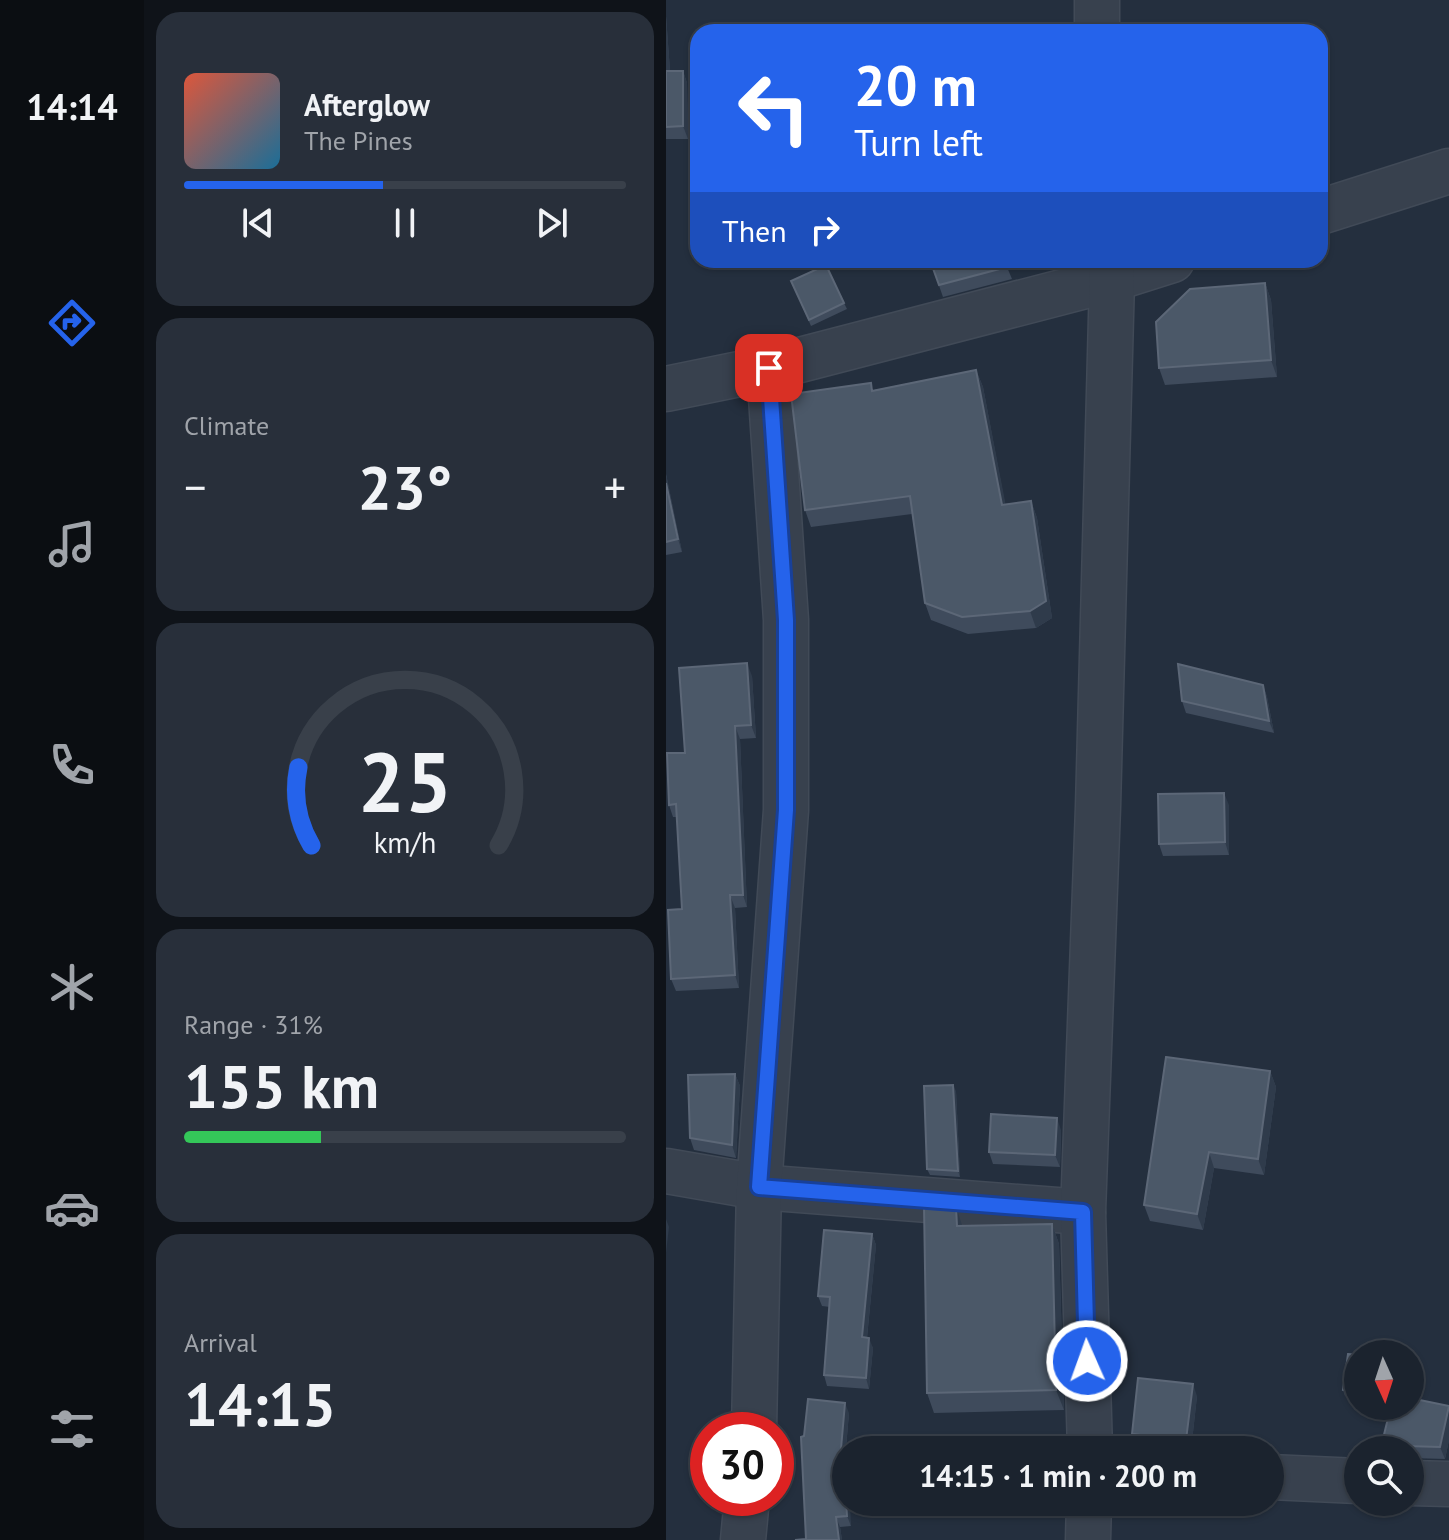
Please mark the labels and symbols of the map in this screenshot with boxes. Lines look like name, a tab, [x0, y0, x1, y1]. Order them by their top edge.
pin	[735, 334, 803, 402]
position arrow	[1045, 1319, 1129, 1403]
north arrow	[1344, 1340, 1424, 1420]
speed limit sign: 30	[690, 1412, 794, 1516]

